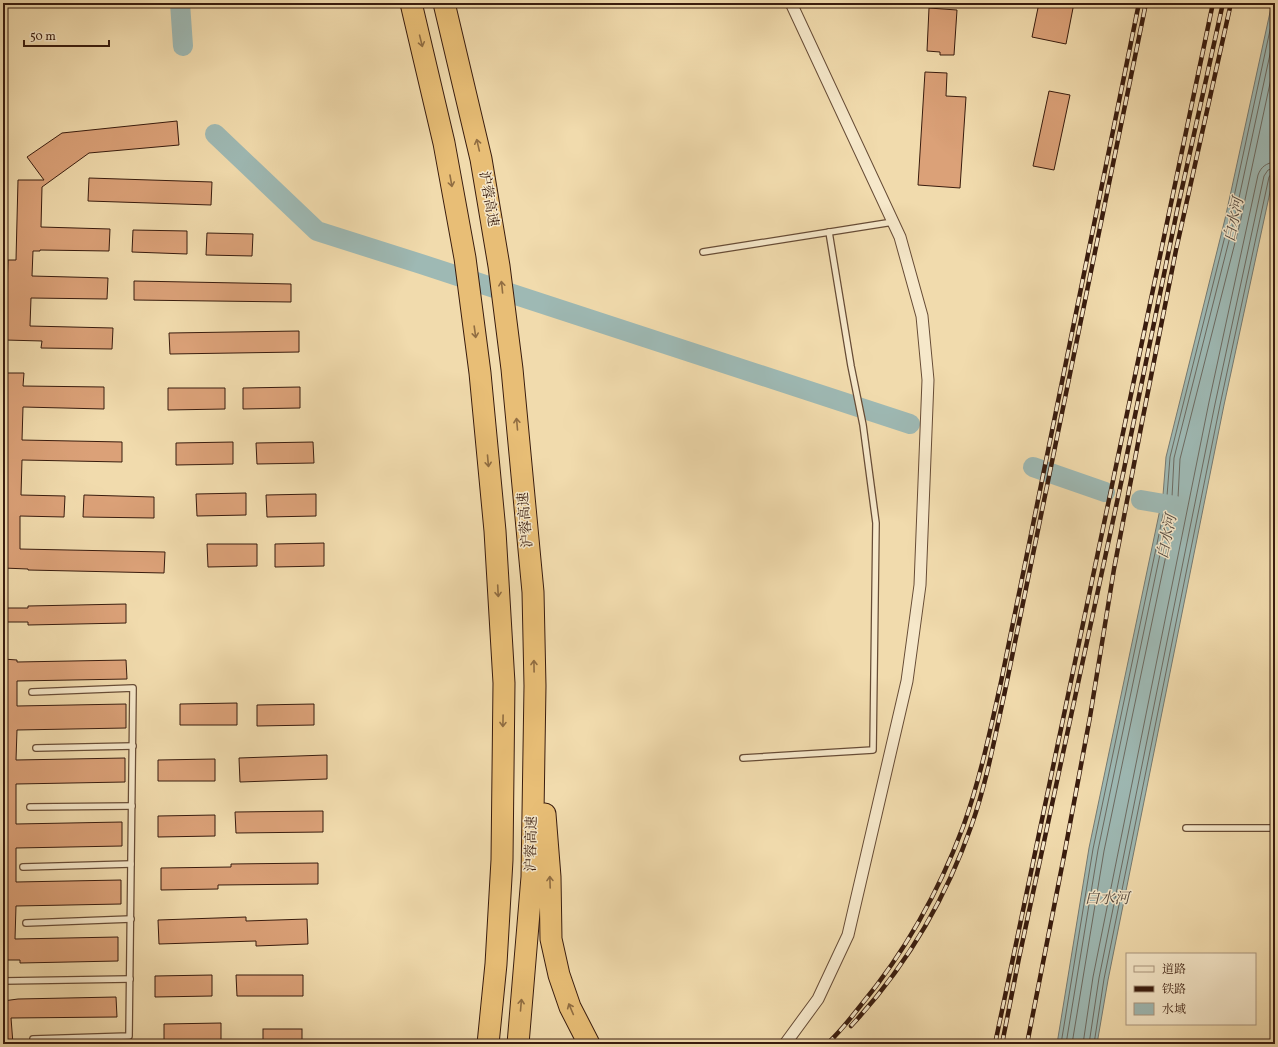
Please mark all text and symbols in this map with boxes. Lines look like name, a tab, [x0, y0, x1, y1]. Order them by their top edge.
scale bar	[24, 22, 109, 48]
text: 50 m	[30, 29, 56, 45]
one-way arrow	[417, 34, 425, 47]
one-way arrow	[473, 139, 481, 152]
street label: 沪蓉高速	[474, 170, 502, 228]
one-way arrow	[447, 175, 455, 188]
water label: 白水河	[1220, 193, 1251, 244]
one-way arrow	[498, 281, 506, 294]
one-way arrow	[471, 325, 479, 338]
one-way arrow	[514, 418, 521, 431]
one-way arrow	[485, 454, 492, 467]
street label: 沪蓉高速	[514, 491, 538, 549]
water label: 白水河	[1153, 510, 1184, 561]
one-way arrow	[495, 584, 502, 597]
one-way arrow	[531, 660, 538, 673]
one-way arrow	[499, 714, 507, 727]
street label: 沪蓉高速	[522, 816, 542, 872]
one-way arrow	[546, 876, 554, 889]
water label: 白水河	[1084, 889, 1132, 910]
legend	[1126, 953, 1256, 1025]
text: 道路	[1162, 962, 1186, 978]
text: 铁路	[1162, 982, 1186, 998]
one-way arrow	[517, 999, 525, 1012]
text: 水域	[1162, 1002, 1186, 1018]
one-way arrow	[567, 1004, 574, 1016]

